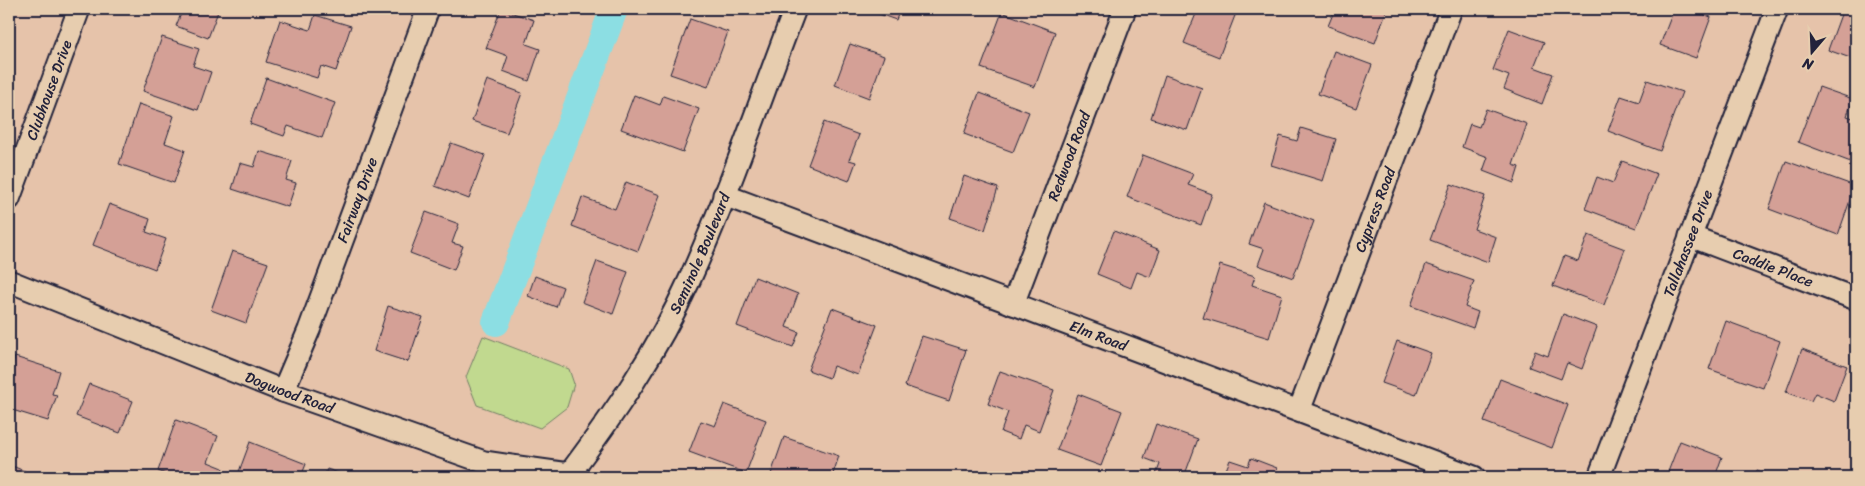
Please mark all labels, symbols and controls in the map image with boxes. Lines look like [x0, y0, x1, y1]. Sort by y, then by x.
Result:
north arrow [1788, 28, 1838, 78]
street label: Clubhouse Drive [19, 36, 80, 144]
text: N [1799, 50, 1818, 78]
street label: Redwood Road [1040, 107, 1098, 205]
street label: Fairway Drive [329, 153, 385, 246]
street label: Cypress Road [1347, 163, 1403, 256]
street label: Tallahassee Drive [1656, 186, 1720, 301]
street label: Seminole Boulevard [662, 188, 738, 319]
street label: Caddie Place [1729, 240, 1817, 295]
street label: Elm Road [1066, 313, 1132, 359]
street label: Dogwood Road [241, 364, 339, 421]

